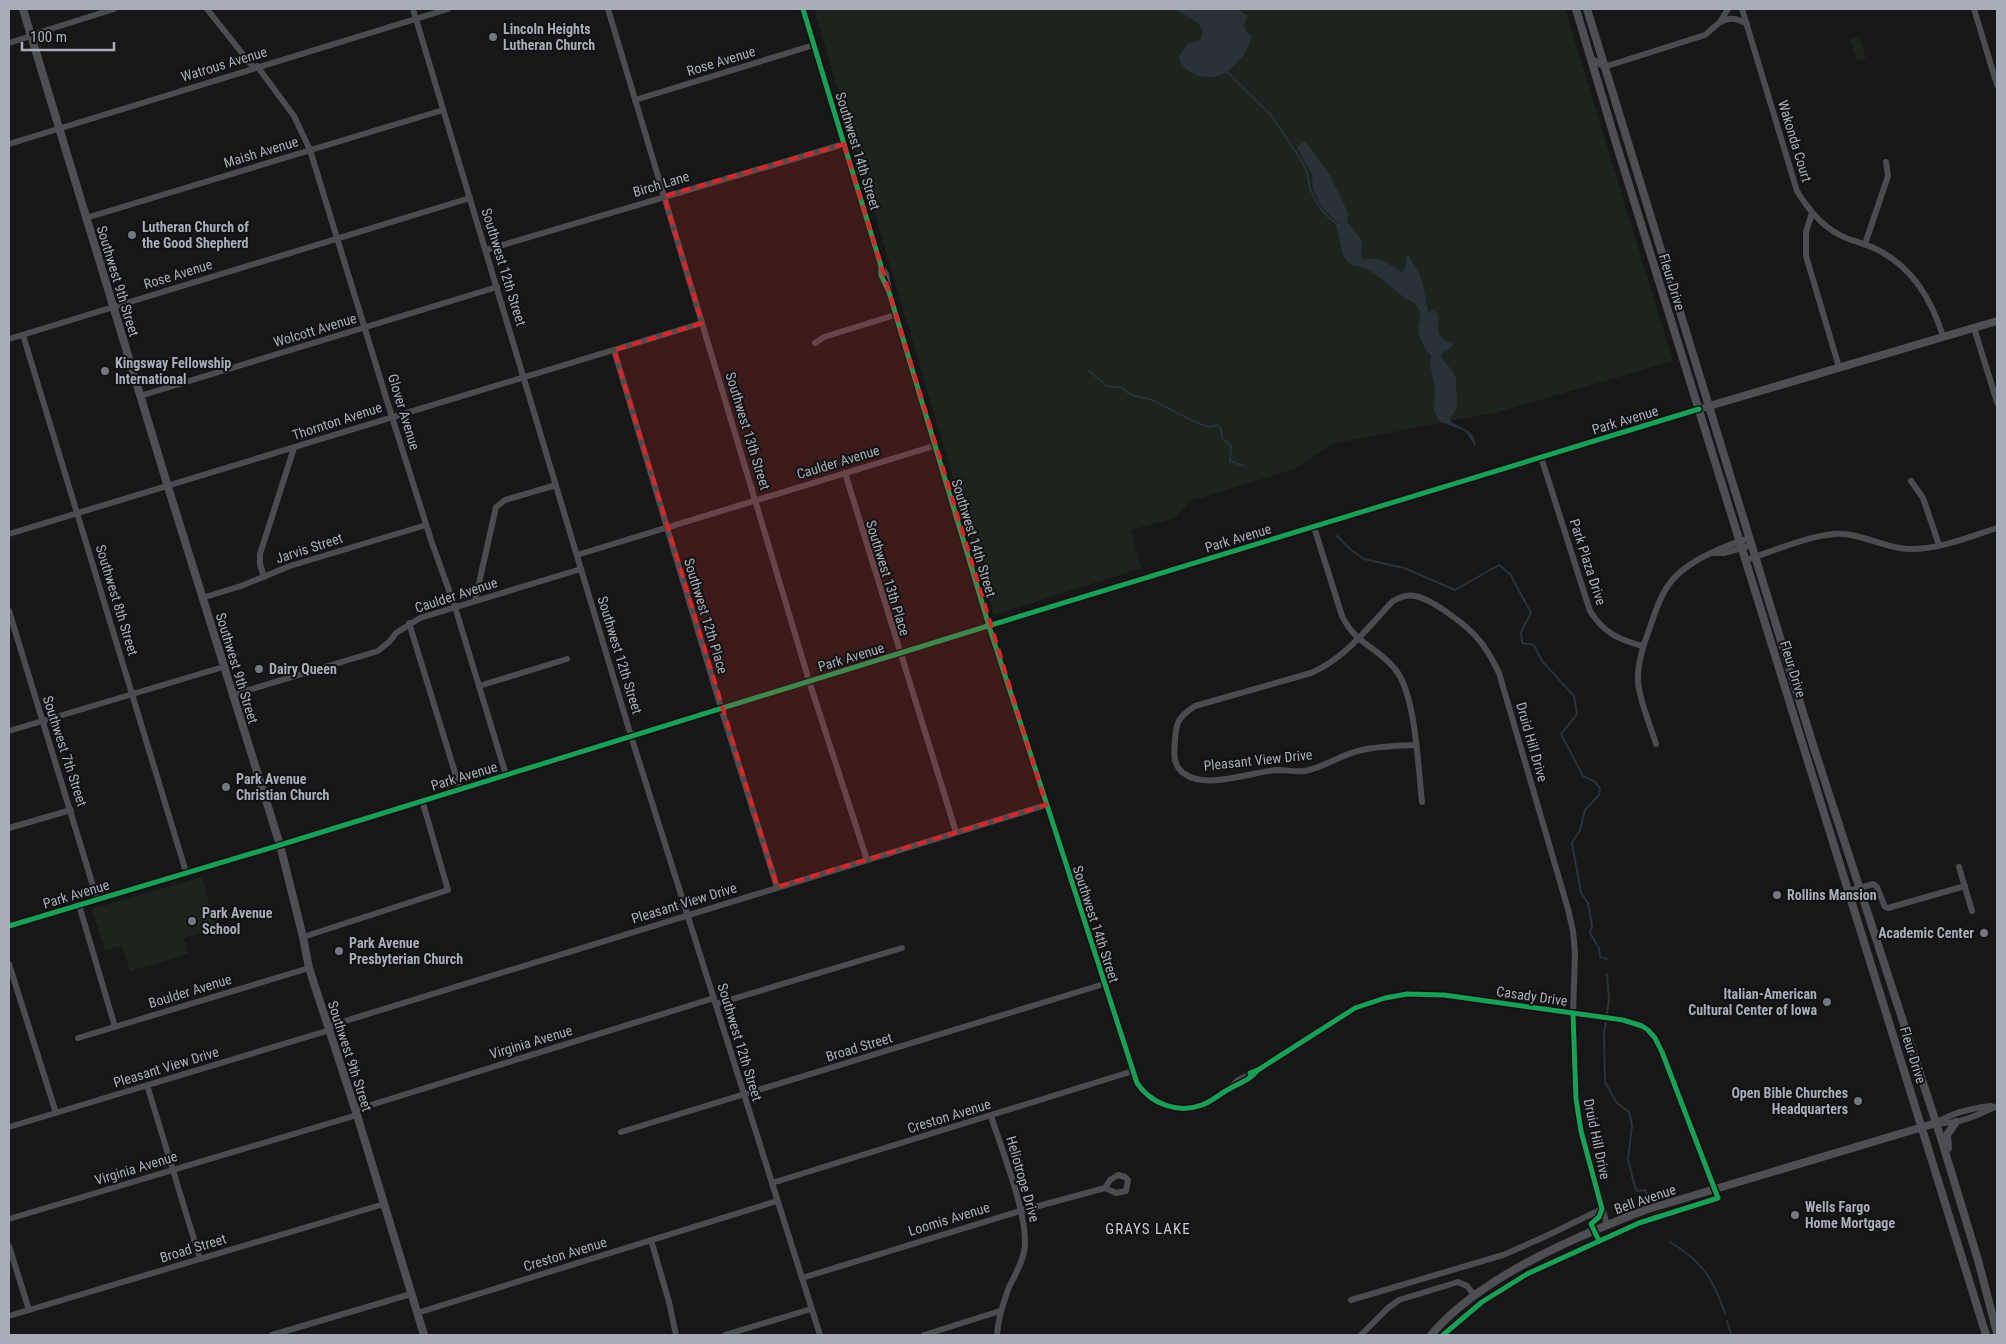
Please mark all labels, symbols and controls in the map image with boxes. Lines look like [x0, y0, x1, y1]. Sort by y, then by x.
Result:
scale bar [22, 20, 115, 52]
place label: Lincoln Heights Lutheran Church [503, 21, 595, 53]
text: 100 m [30, 28, 67, 46]
marker: Lincoln Heights Lutheran Church [487, 31, 499, 43]
street label: Watrous Avenue [179, 43, 269, 85]
street label: Rose Avenue [685, 43, 758, 79]
street label: Southwest 14th Street [832, 90, 884, 212]
street label: Wakonda Court [1775, 98, 1815, 184]
street label: Maish Avenue [222, 133, 301, 171]
street label: Birch Lane [631, 168, 692, 200]
street label: Southwest 12th Street [478, 206, 530, 328]
place label: Lutheran Church of the Good Shepherd [142, 219, 249, 251]
street label: Southwest 9th Street [94, 224, 142, 338]
marker: Lutheran Church of the Good Shepherd [126, 229, 138, 241]
street label: Fleur Drive [1656, 252, 1688, 313]
street label: Rose Avenue [142, 256, 215, 292]
street label: Wolcott Avenue [272, 310, 359, 350]
place label: Kingsway Fellowship International [115, 355, 231, 387]
marker: Kingsway Fellowship International [99, 365, 111, 377]
street label: Southwest 13th Street [722, 370, 774, 492]
street label: Glover Avenue [385, 372, 423, 452]
street label: Thornton Avenue [290, 399, 384, 443]
street label: Park Avenue [1590, 402, 1661, 438]
street label: Caulder Avenue [795, 442, 882, 482]
street label: Southwest 14th Street [948, 477, 1000, 599]
street label: Park Plaza Drive [1567, 517, 1610, 608]
street label: Southwest 13th Place [863, 518, 913, 638]
street label: Park Avenue [1203, 520, 1274, 556]
street label: Jarvis Street [273, 530, 345, 566]
street label: Southwest 8th Street [93, 543, 141, 657]
street label: Southwest 12th Place [681, 556, 731, 676]
street label: Caulder Avenue [413, 574, 500, 616]
street label: Southwest 12th Street [594, 594, 646, 716]
street label: Southwest 9th Street [213, 611, 261, 725]
street label: Park Avenue [816, 639, 887, 675]
street label: Fleur Drive [1777, 639, 1809, 700]
place label: Dairy Queen [269, 661, 337, 677]
marker: Dairy Queen [253, 663, 265, 675]
street label: Southwest 7th Street [40, 694, 90, 808]
street label: Druid Hill Drive [1513, 700, 1551, 784]
street label: Pleasant View Drive [1203, 746, 1314, 774]
street label: Park Avenue [429, 758, 500, 794]
place label: Park Avenue Christian Church [236, 771, 330, 803]
marker: Park Avenue Christian Church [220, 781, 232, 793]
street label: Southwest 14th Street [1070, 863, 1122, 985]
street label: Park Avenue [41, 876, 112, 912]
street label: Pleasant View Drive [629, 879, 739, 927]
place label: Rollins Mansion [1787, 887, 1877, 903]
marker: Rollins Mansion [1771, 889, 1783, 901]
place label: Park Avenue School [202, 905, 273, 937]
marker: Park Avenue School [186, 915, 198, 927]
place label: Academic Center [1878, 925, 1974, 941]
marker: Academic Center [1978, 927, 1990, 939]
place label: Park Avenue Presbyterian Church [349, 935, 463, 967]
marker: Park Avenue Presbyterian Church [333, 945, 345, 957]
street label: Boulder Avenue [147, 971, 234, 1011]
street label: Southwest 12th Street [714, 981, 766, 1103]
street label: Casady Drive [1495, 983, 1569, 1009]
place label: Italian-American Cultural Center of Iowa [1688, 986, 1817, 1018]
marker: Italian-American Cultural Center of Iowa [1821, 996, 1833, 1008]
street label: Southwest 9th Street [325, 999, 375, 1113]
street label: Virginia Avenue [488, 1022, 575, 1062]
street label: Fleur Drive [1897, 1025, 1929, 1086]
street label: Broad Street [824, 1029, 894, 1065]
street label: Pleasant View Drive [111, 1043, 221, 1091]
place label: Open Bible Churches Headquarters [1731, 1085, 1848, 1117]
marker: Open Bible Churches Headquarters [1852, 1095, 1864, 1107]
street label: Creston Avenue [905, 1096, 993, 1136]
street label: Druid Hill Drive [1581, 1097, 1613, 1181]
street label: Heliotrope Drive [1003, 1134, 1043, 1224]
street label: Virginia Avenue [93, 1148, 180, 1188]
street label: Bell Avenue [1612, 1181, 1678, 1217]
street label: Loomis Avenue [906, 1199, 992, 1239]
place label: Wells Fargo Home Mortgage [1805, 1199, 1895, 1231]
marker: Wells Fargo Home Mortgage [1789, 1209, 1801, 1221]
district label: GRAYS LAKE [1105, 1220, 1191, 1238]
street label: Broad Street [158, 1230, 228, 1266]
street label: Creston Avenue [521, 1234, 609, 1274]

